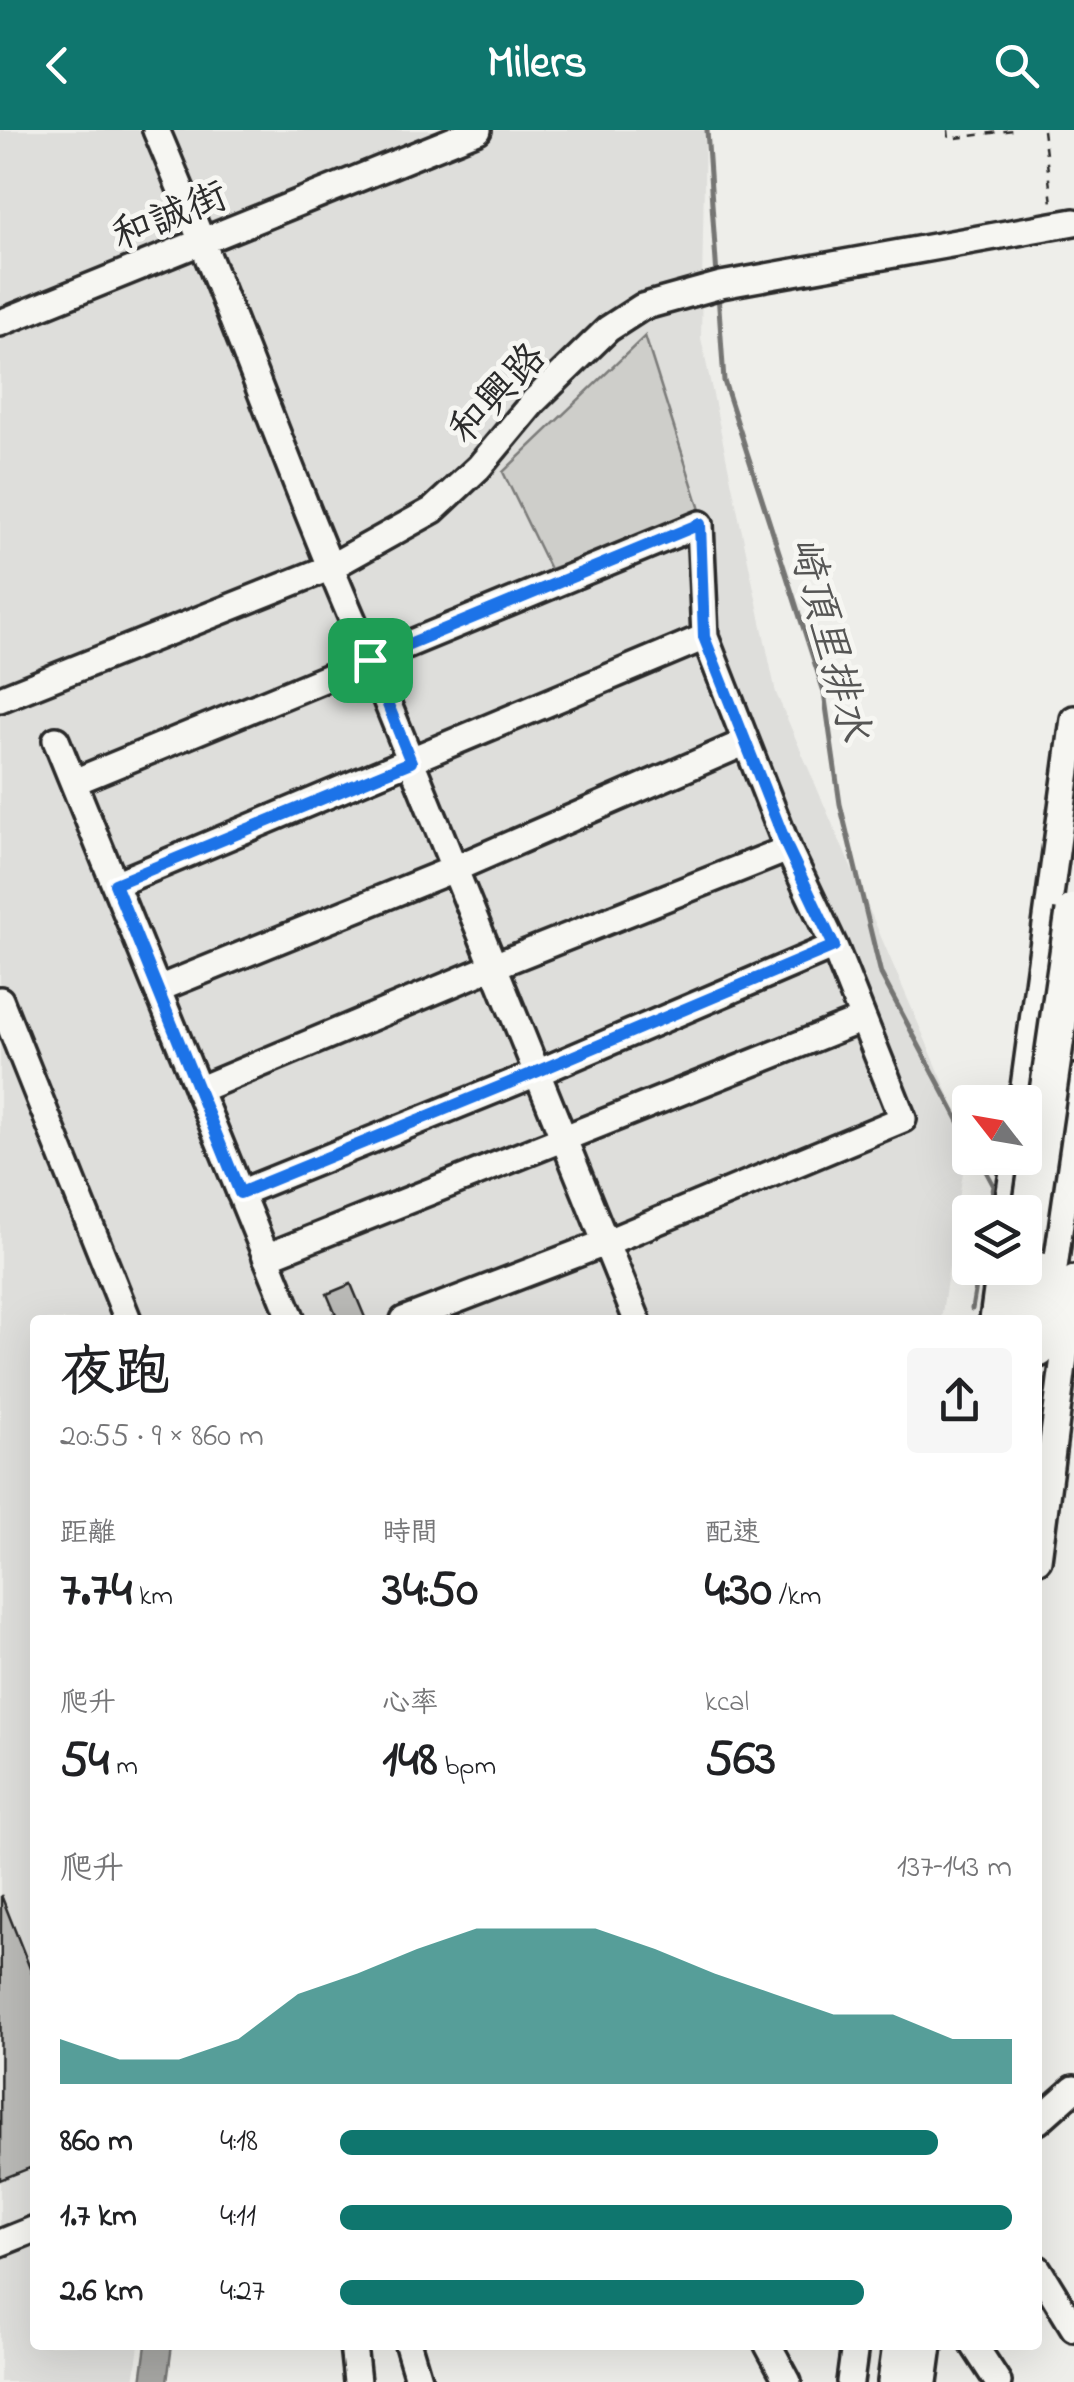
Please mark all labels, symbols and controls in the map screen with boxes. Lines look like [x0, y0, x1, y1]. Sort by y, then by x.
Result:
text: Milers [487, 32, 587, 98]
icon: back [30, 38, 85, 93]
icon: search [989, 38, 1044, 93]
street label: 和誠街 [104, 168, 237, 268]
street label: 和興路 [437, 331, 562, 459]
water label: 崎頂里排水 [770, 530, 884, 749]
pin [328, 618, 413, 703]
icon: arrive [343, 633, 398, 688]
north arrow [952, 1085, 1042, 1175]
map controls [952, 1085, 1042, 1285]
button: layers [952, 1195, 1042, 1285]
text: 夜跑 [60, 1336, 170, 1416]
button: share [907, 1348, 1012, 1453]
text: 20:55 · 9 × 860 m [60, 1414, 264, 1461]
text: 距離 [60, 1514, 116, 1555]
text: 時間 [382, 1514, 438, 1555]
text: 配速 [705, 1514, 761, 1555]
text: 7.74 [60, 1555, 132, 1628]
text: 34:50 [382, 1555, 478, 1628]
text: 4:30 [705, 1555, 772, 1628]
text: km [132, 1577, 173, 1618]
text: /km [772, 1577, 821, 1618]
text: kcal [705, 1683, 749, 1724]
text: 爬升 [60, 1684, 116, 1725]
text: 心率 [382, 1684, 438, 1725]
text: 563 [705, 1724, 776, 1797]
text: 54 [60, 1725, 109, 1798]
text: 148 [382, 1725, 438, 1798]
text: m [109, 1747, 138, 1788]
text: bpm [438, 1747, 496, 1788]
text: 137–143 m [897, 1845, 1012, 1892]
text: 爬升 [60, 1847, 124, 1894]
text: 860 m [60, 2119, 133, 2166]
text: 4:18 [220, 2119, 258, 2166]
text: 1.7 km [60, 2194, 137, 2241]
text: 4:11 [220, 2194, 256, 2241]
text: 2.6 km [60, 2269, 143, 2316]
text: 4:27 [220, 2269, 265, 2316]

